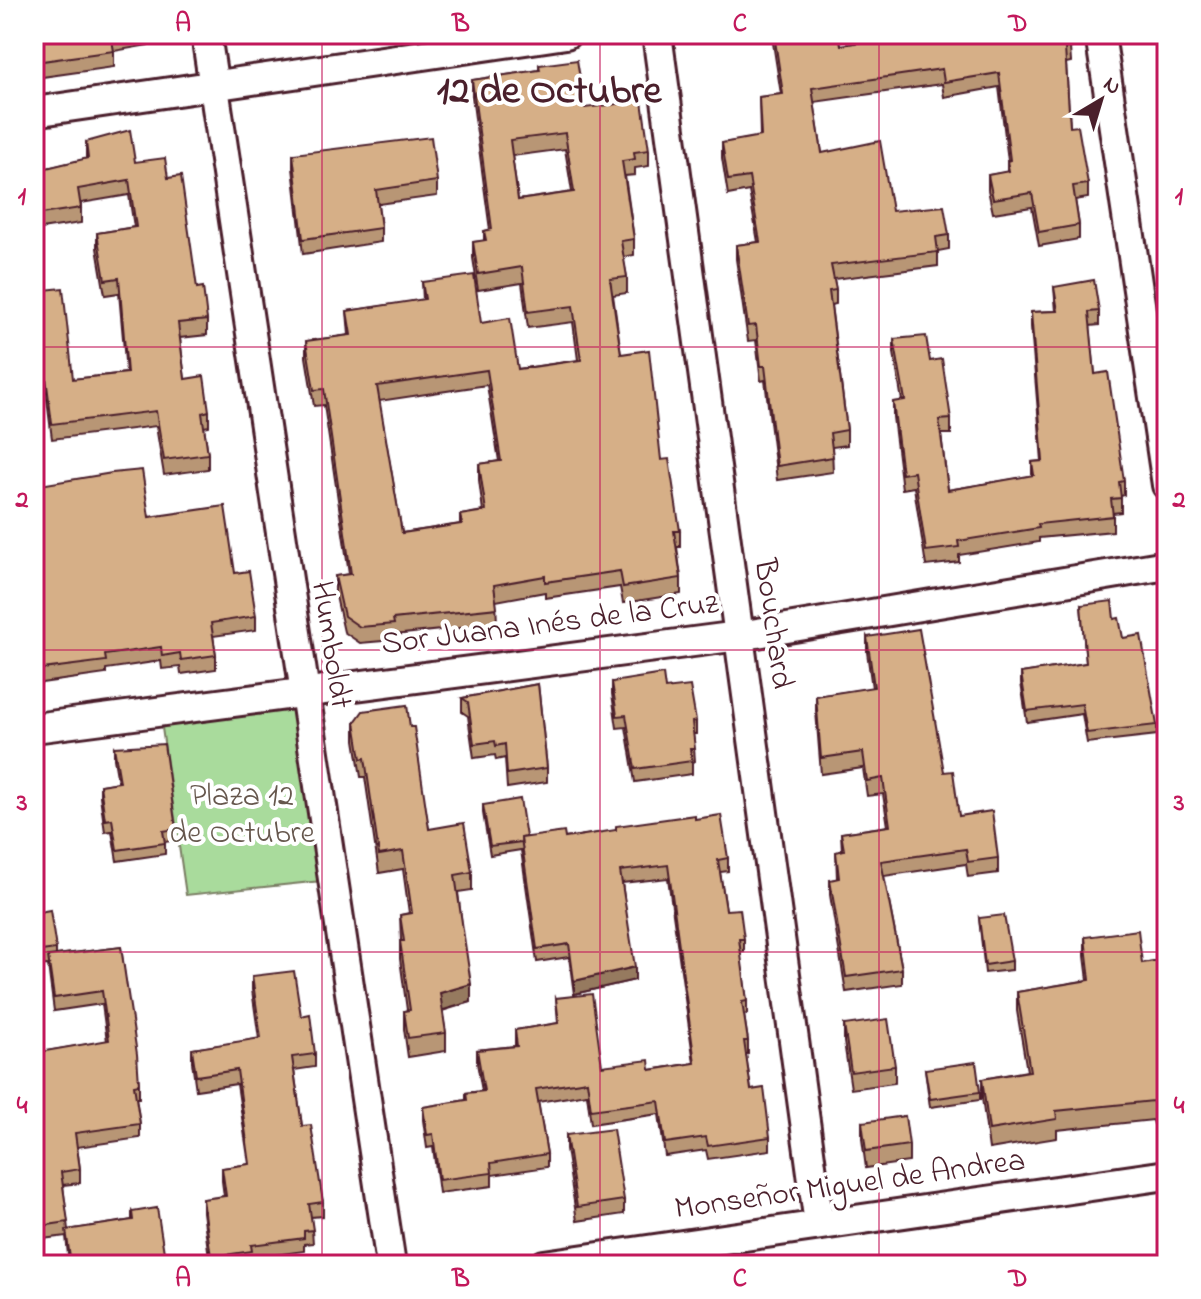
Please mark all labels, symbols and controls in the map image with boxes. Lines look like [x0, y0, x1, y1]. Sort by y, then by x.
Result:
text: A [175, 6, 191, 44]
text: B [451, 6, 470, 44]
text: C [733, 6, 747, 44]
text: D [1007, 6, 1028, 44]
north arrow [1061, 60, 1141, 140]
district label: 12 de Octubre [437, 63, 662, 122]
text: N [1096, 69, 1127, 104]
text: 1 [18, 179, 27, 217]
text: 1 [1175, 179, 1184, 217]
text: 2 [15, 482, 29, 520]
text: 2 [1172, 482, 1186, 520]
street label: Bouchard [739, 555, 804, 692]
street label: Humboldt [297, 578, 363, 712]
street label: Sor Juana Inés de la Cruz [379, 581, 722, 669]
park label: Plaza 12 de Octubre [169, 774, 315, 858]
text: 3 [16, 785, 28, 823]
text: 3 [1173, 785, 1185, 823]
text: 4 [17, 1088, 28, 1126]
text: 4 [1174, 1088, 1185, 1126]
street label: Monseñor Miguel de Andrea [672, 1138, 1028, 1234]
text: A [175, 1261, 191, 1299]
text: B [451, 1261, 470, 1299]
text: C [733, 1261, 747, 1299]
text: D [1007, 1261, 1028, 1299]

